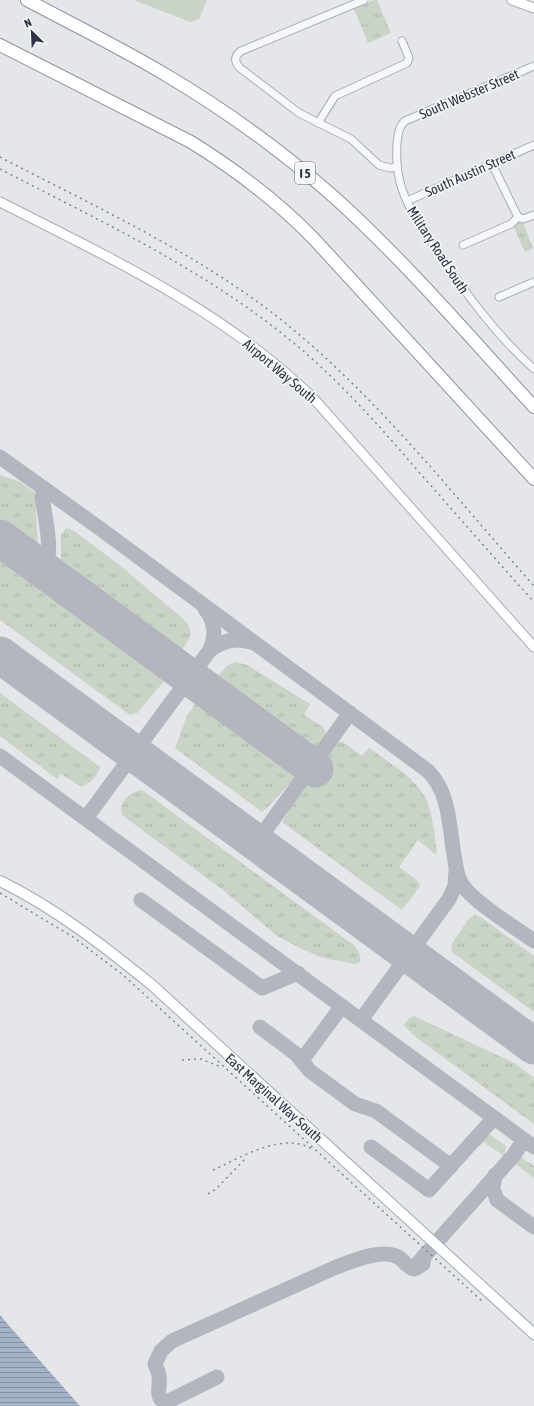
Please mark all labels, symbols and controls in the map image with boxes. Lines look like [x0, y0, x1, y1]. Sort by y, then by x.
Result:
north arrow [12, 12, 52, 52]
text: N [23, 16, 33, 30]
street label: South Webster Street [417, 66, 521, 122]
street label: South Austin Street [422, 146, 518, 200]
road number: I 5 [295, 162, 315, 184]
street label: Military Road South [404, 203, 472, 297]
street label: Airport Way South [240, 336, 320, 406]
street label: East Marginal Way South [222, 1050, 326, 1146]

